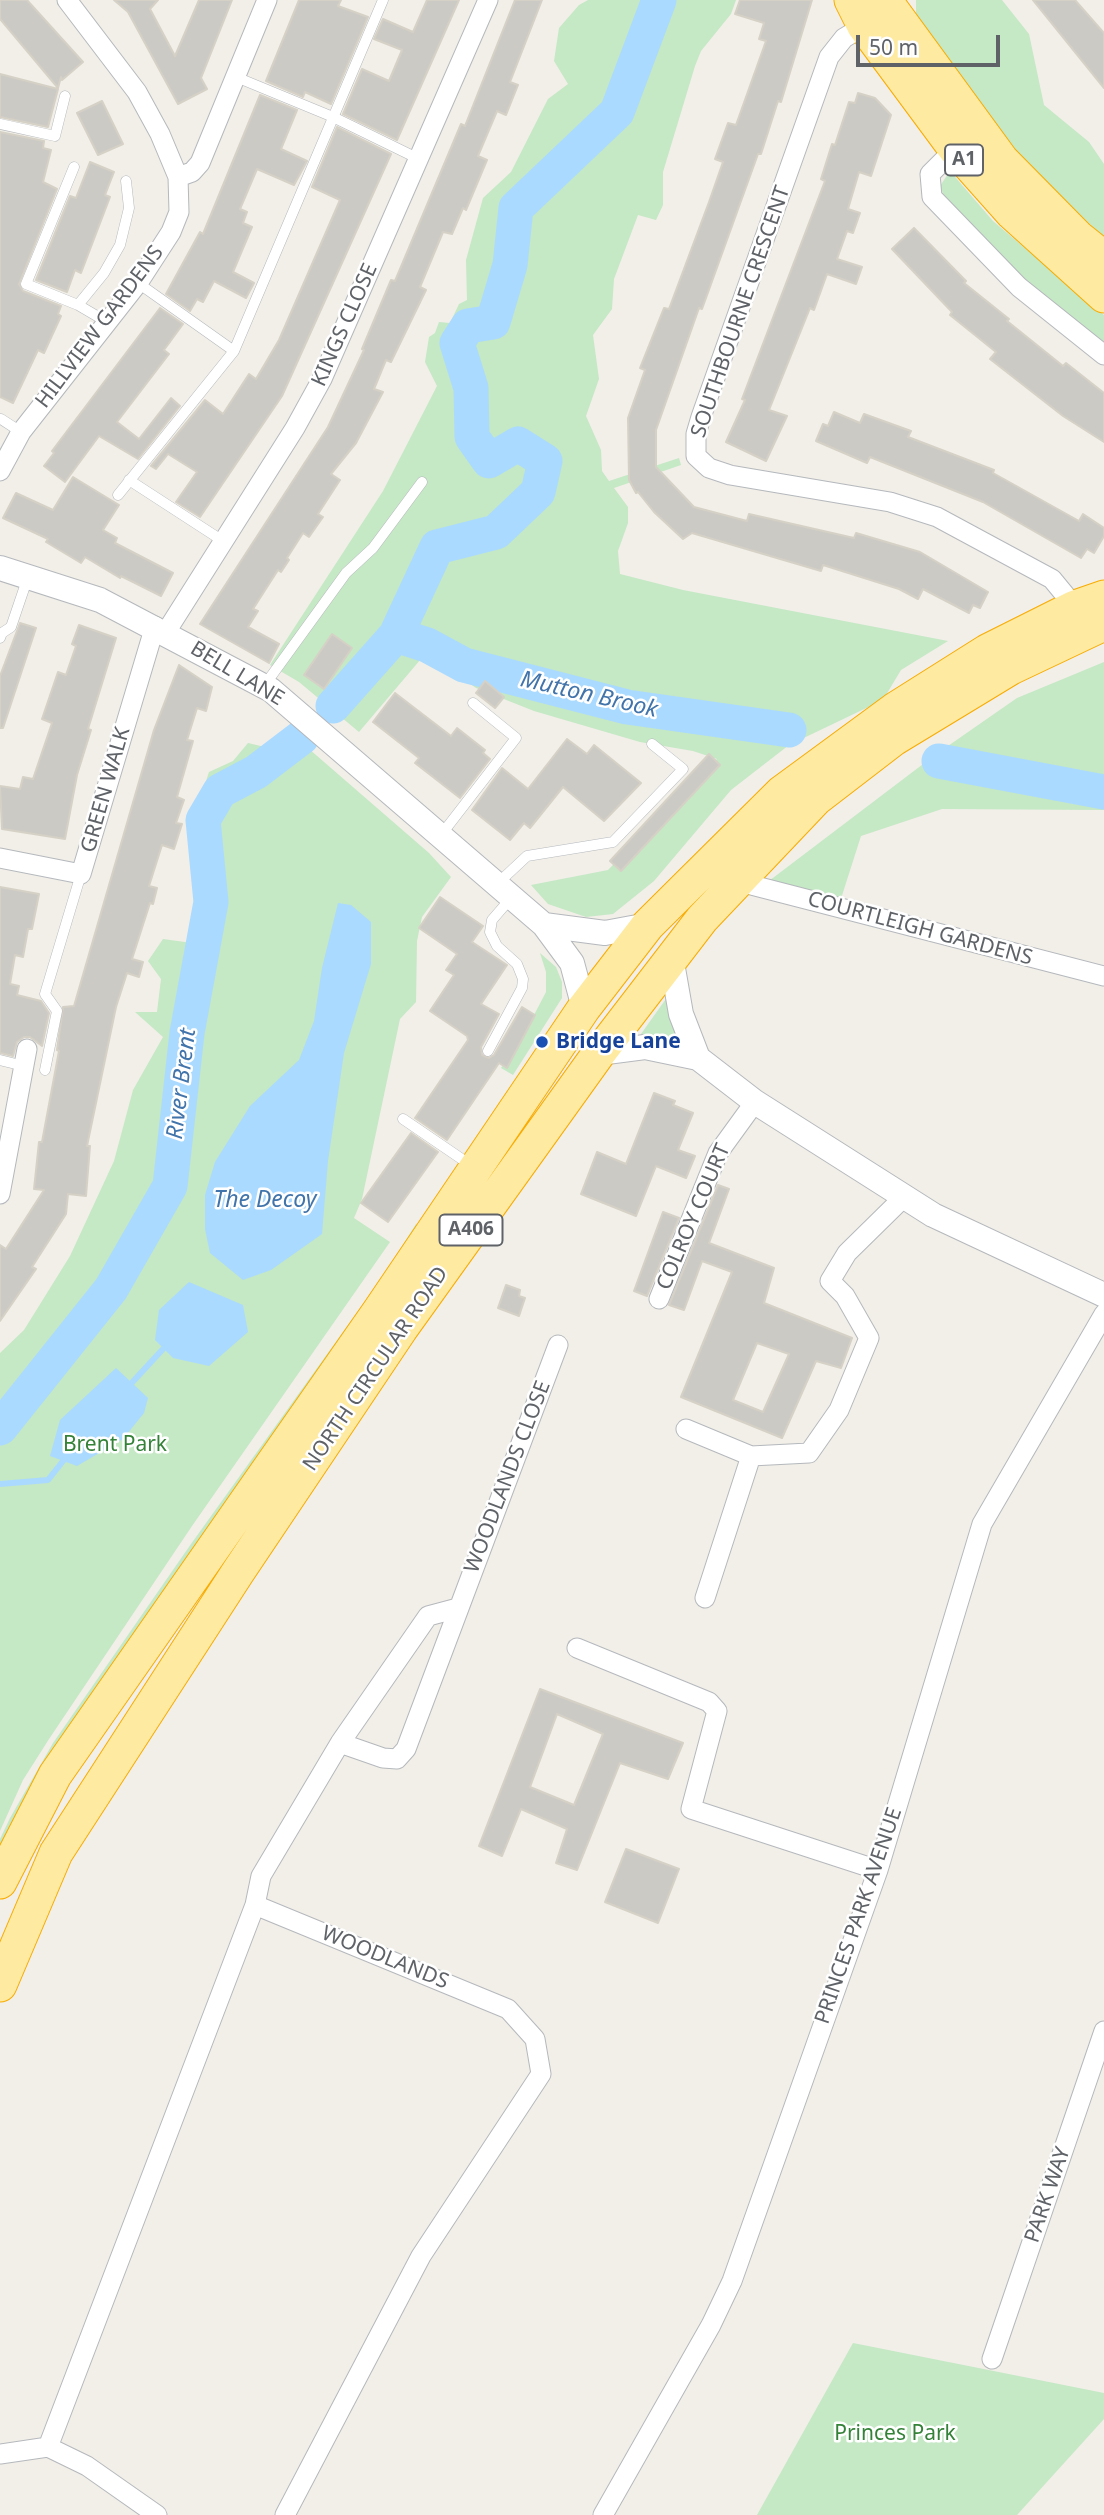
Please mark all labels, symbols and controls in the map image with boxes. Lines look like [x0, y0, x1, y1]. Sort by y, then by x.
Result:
scale bar [859, 21, 1002, 65]
text: 50 m [869, 33, 918, 61]
road number: A1 [945, 144, 983, 176]
street label: SOUTHBOURNE CRESCENT [686, 183, 796, 441]
street label: HILLVIEW GARDENS [31, 241, 169, 413]
street label: KINGS CLOSE [307, 260, 383, 390]
street label: BELL LANE [186, 636, 288, 712]
water label: Mutton Brook [518, 666, 660, 724]
street label: GREEN WALK [76, 724, 136, 856]
street label: COURTLEIGH GARDENS [805, 887, 1035, 971]
water label: River Brent [162, 1027, 202, 1141]
place label: Bridge Lane [556, 1029, 681, 1055]
marker: Bridge Lane [534, 1034, 550, 1050]
street label: COLROY COURT [652, 1140, 736, 1294]
water label: The Decoy [214, 1186, 316, 1214]
road number: A406 [440, 1214, 503, 1246]
street label: NORTH CIRCULAR ROAD [298, 1262, 454, 1476]
street label: WOODLANDS CLOSE [460, 1377, 556, 1577]
park label: Brent Park [63, 1432, 167, 1458]
street label: PRINCES PARK AVENUE [810, 1804, 908, 2028]
street label: WOODLANDS [318, 1921, 452, 1995]
street label: PARK WAY [1020, 2144, 1076, 2246]
park label: Princes Park [834, 2421, 956, 2447]

